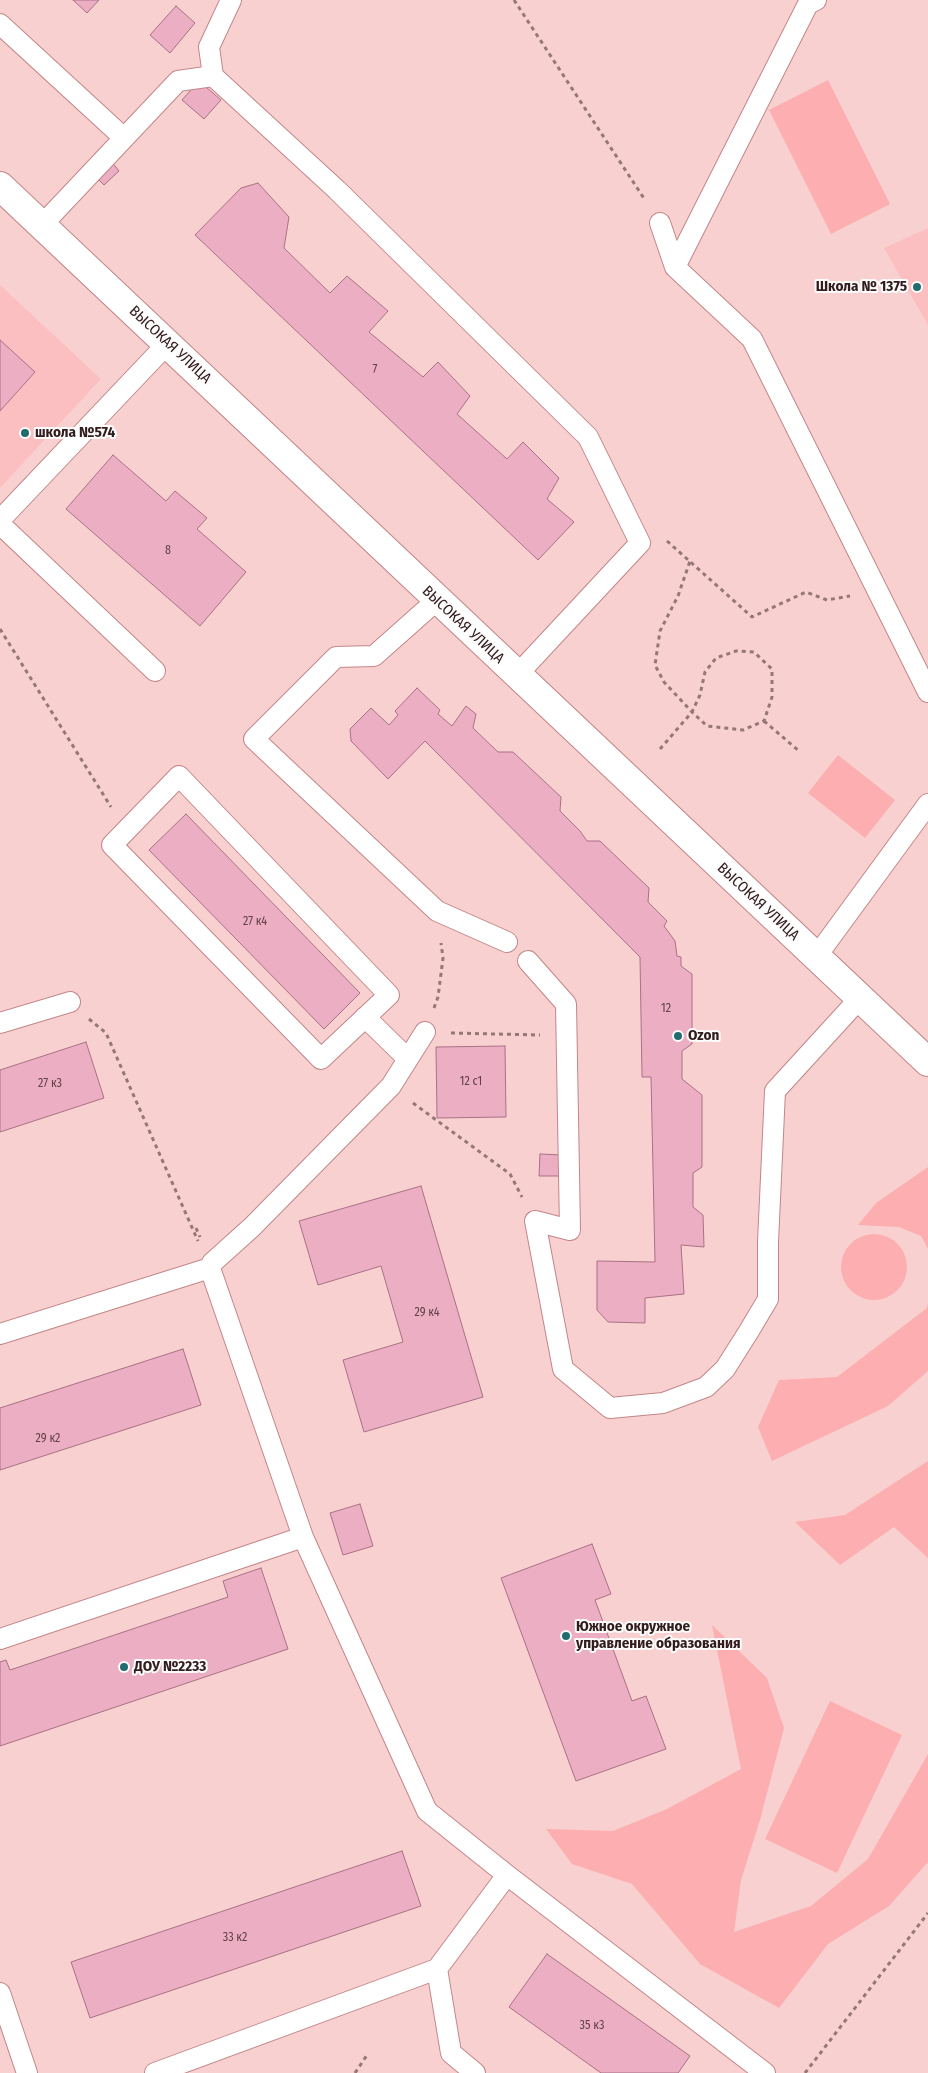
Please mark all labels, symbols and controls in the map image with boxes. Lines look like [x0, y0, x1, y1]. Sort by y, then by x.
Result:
place label: Школа № 1375 [816, 278, 907, 296]
marker: Школа № 1375 [911, 281, 923, 293]
street label: ВЫСОКАЯ УЛИЦА [125, 302, 215, 388]
house number: 7 [373, 363, 377, 377]
place label: школа №574 [35, 424, 115, 442]
marker: школа №574 [19, 427, 31, 439]
house number: 8 [165, 544, 171, 558]
street label: ВЫСОКАЯ УЛИЦА [418, 582, 508, 668]
street label: ВЫСОКАЯ УЛИЦА [713, 859, 803, 945]
house number: 27 к4 [243, 915, 267, 929]
house number: 12 [661, 1002, 671, 1016]
place label: Ozon [688, 1027, 719, 1045]
marker: Ozon [672, 1030, 684, 1042]
house number: 12 с1 [460, 1075, 482, 1089]
house number: 27 к3 [38, 1077, 62, 1091]
house number: 29 к4 [414, 1306, 440, 1320]
house number: 29 к2 [36, 1432, 60, 1446]
place label: Южное окружное управление образования [576, 1618, 741, 1653]
marker: Южное окружное управление образования [560, 1630, 572, 1642]
place label: ДОУ №2233 [134, 1658, 206, 1676]
marker: ДОУ №2233 [118, 1661, 130, 1673]
house number: 33 к2 [223, 1931, 247, 1945]
house number: 35 к3 [580, 2019, 604, 2033]

